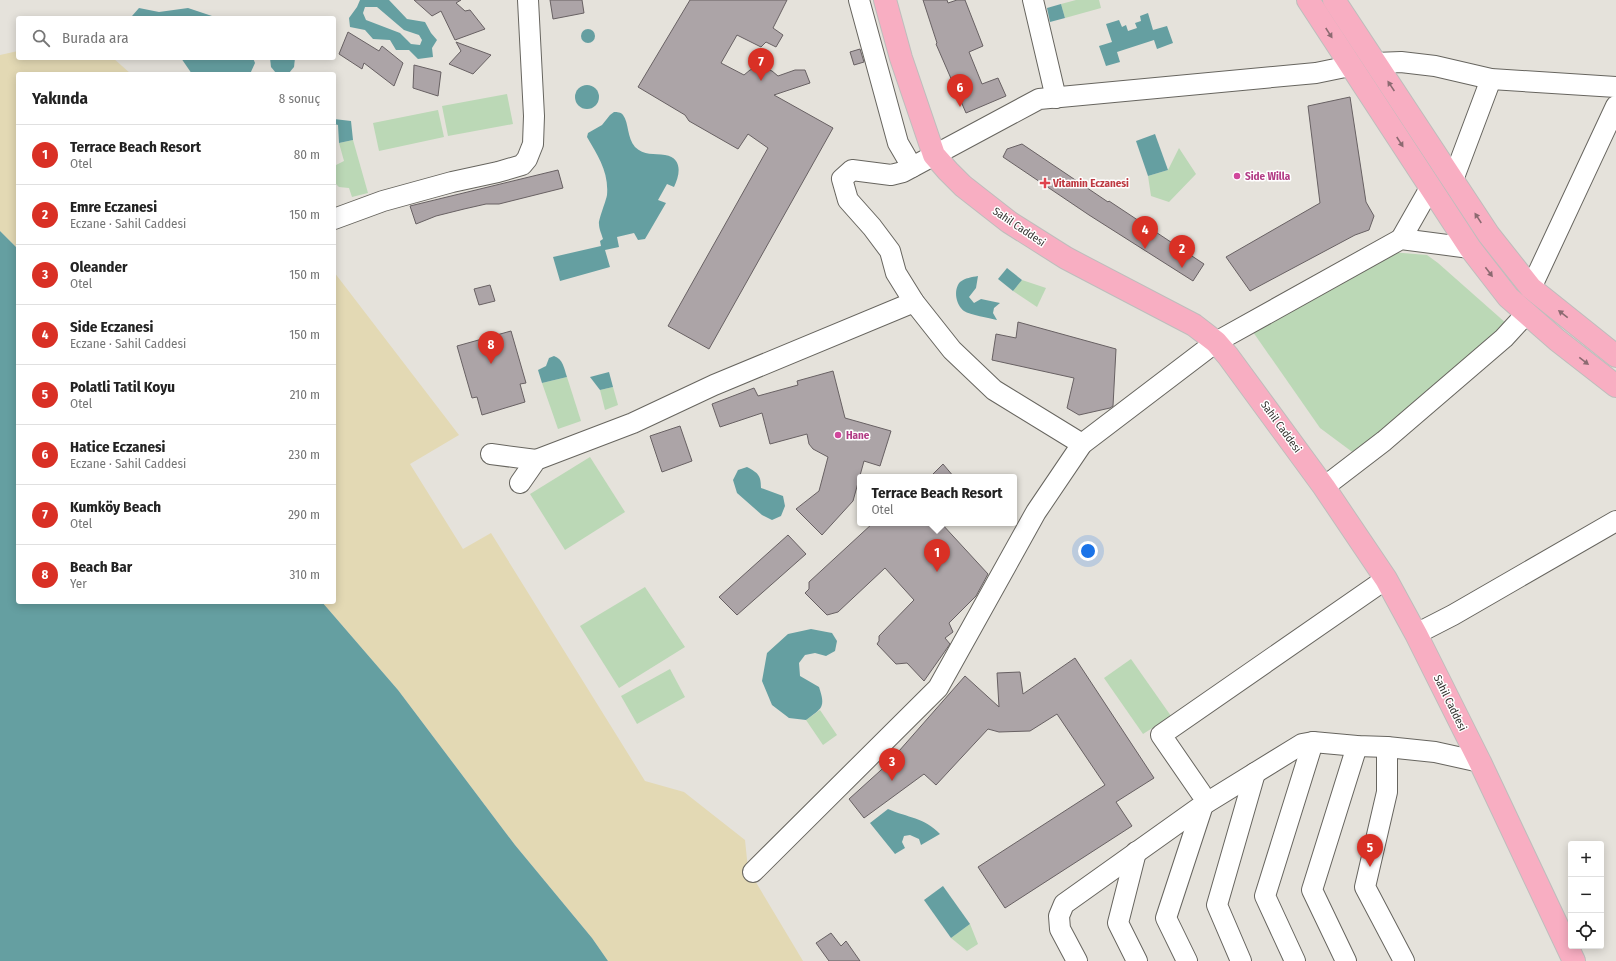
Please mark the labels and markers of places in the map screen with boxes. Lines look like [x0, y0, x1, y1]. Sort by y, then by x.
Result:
pin: 7 [748, 48, 774, 81]
pin: 6 [947, 74, 973, 107]
place label: Side Willa [1245, 170, 1291, 183]
marker: Side Willa [1232, 171, 1242, 181]
place label: Vitamin Eczanesi [1052, 177, 1129, 190]
marker: Vitamin Eczanesi [1040, 178, 1050, 188]
pin: 4 [1132, 216, 1158, 249]
pin: 2 [1169, 235, 1195, 268]
pin: 8 [478, 331, 504, 364]
place label: Hane [846, 429, 870, 442]
marker: Hane [833, 430, 843, 440]
pin: 1 [924, 539, 950, 572]
pin: 3 [879, 748, 905, 781]
pin: 5 [1357, 834, 1383, 867]

